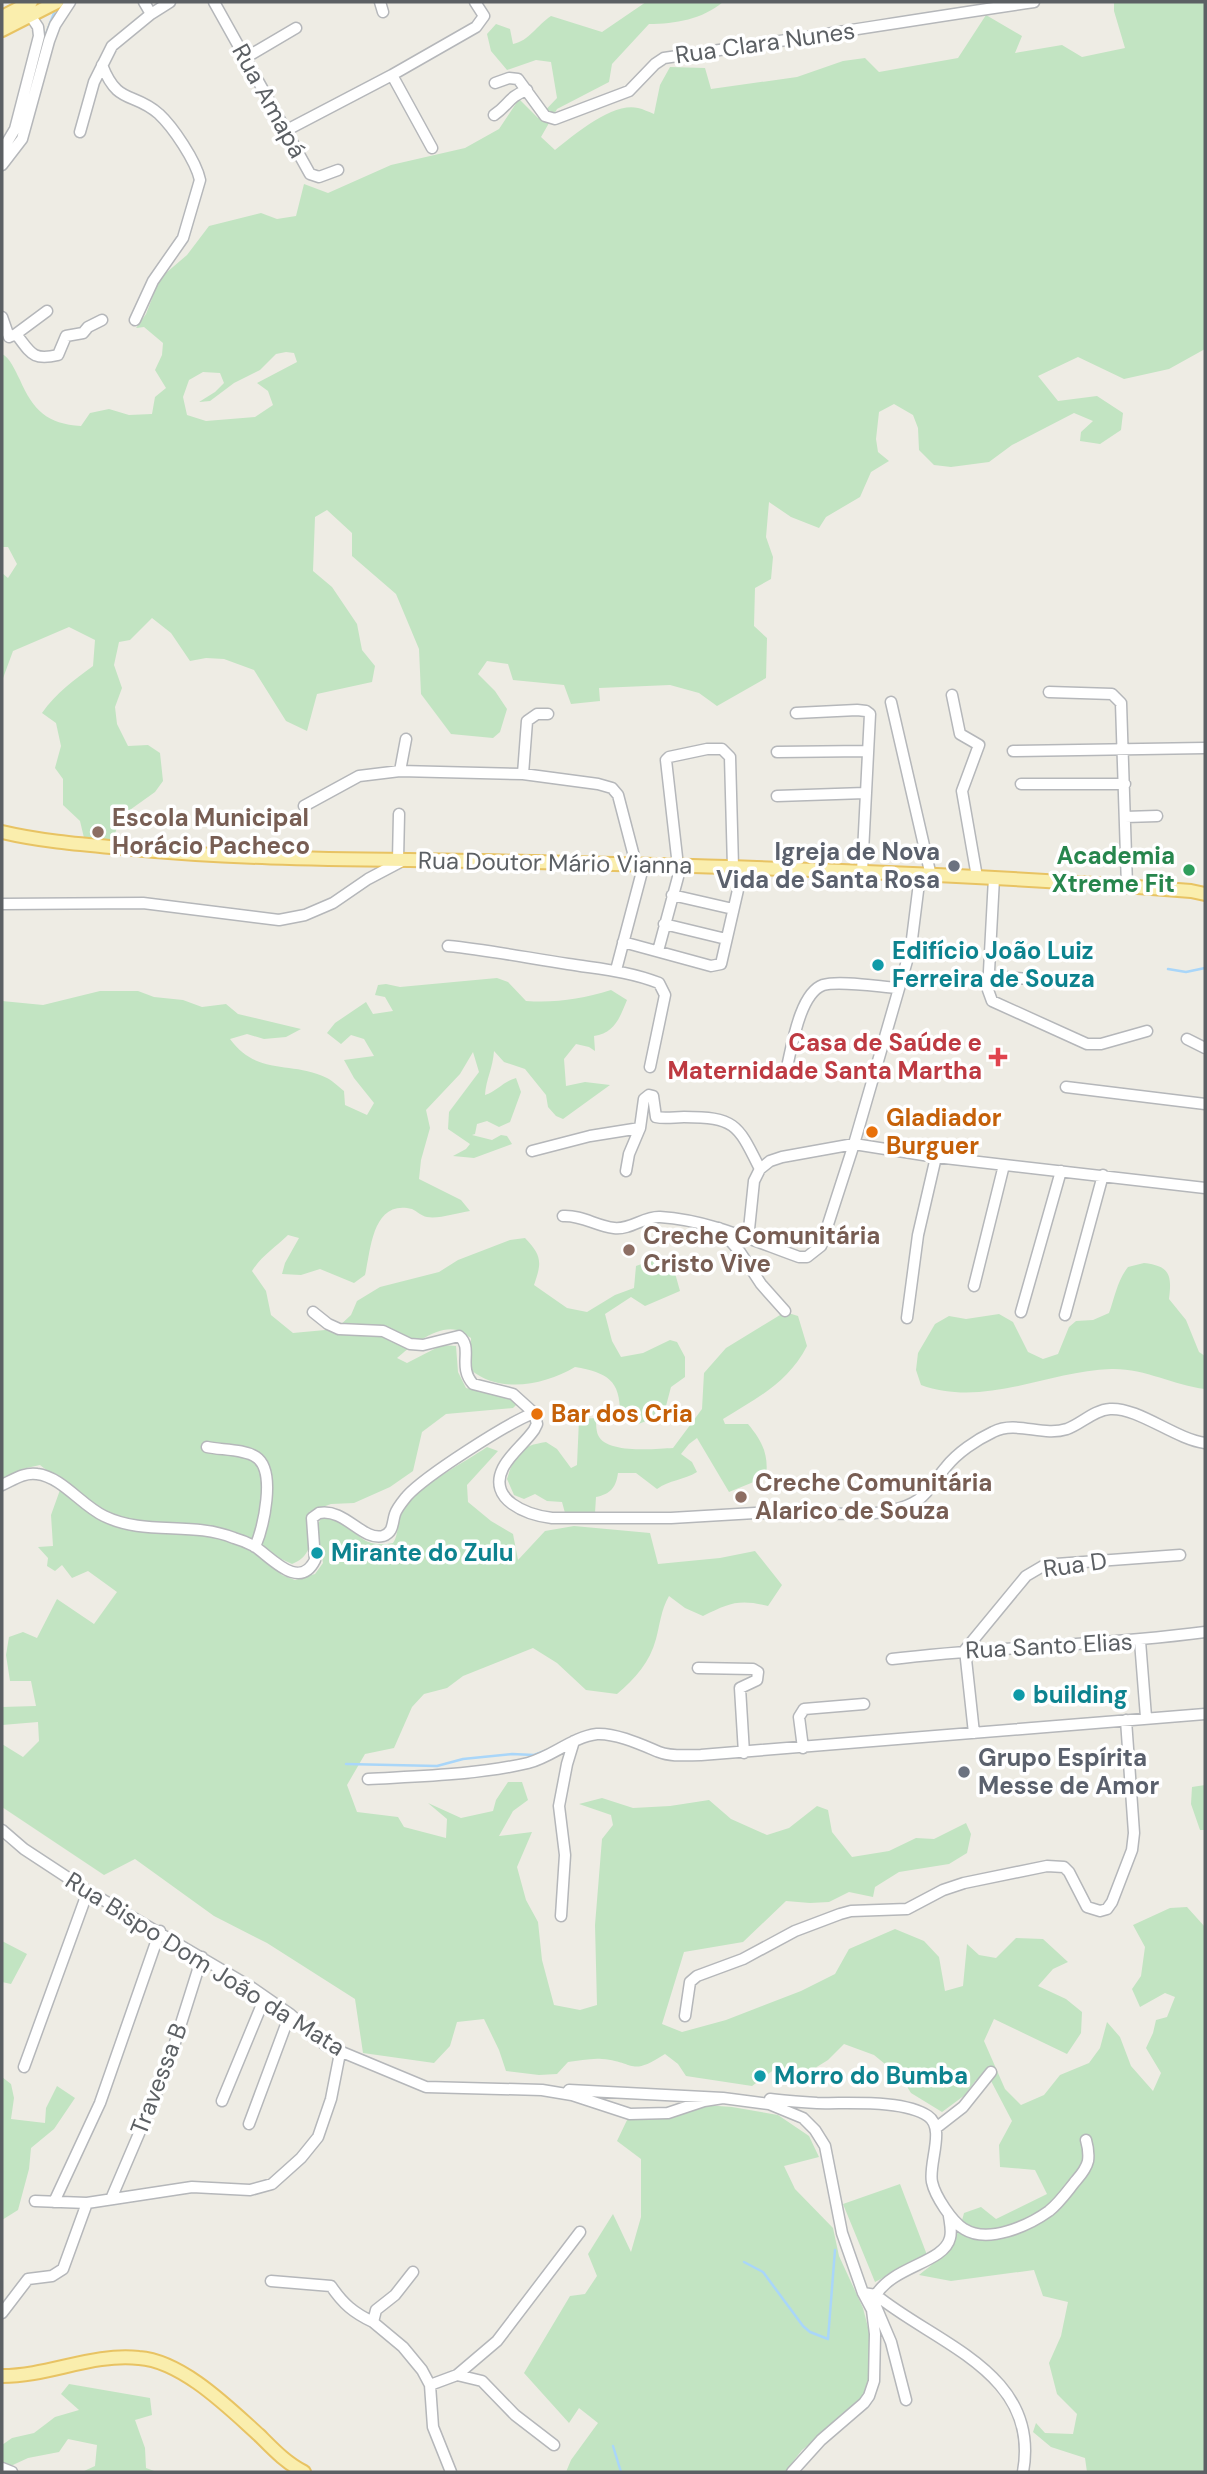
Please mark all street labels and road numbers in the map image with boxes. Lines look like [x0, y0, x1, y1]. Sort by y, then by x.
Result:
street label: Rua Clara Nunes [673, 15, 857, 70]
street label: Rua Amapá [225, 38, 314, 163]
street label: Rua Doutor Mário Vianna [418, 845, 693, 880]
street label: Rua D [1041, 1545, 1109, 1584]
street label: Rua Santo Elias [964, 1626, 1134, 1665]
street label: Rua Bispo Dom João da Mata [60, 1865, 351, 2062]
street label: Travessa B [123, 2019, 194, 2139]

